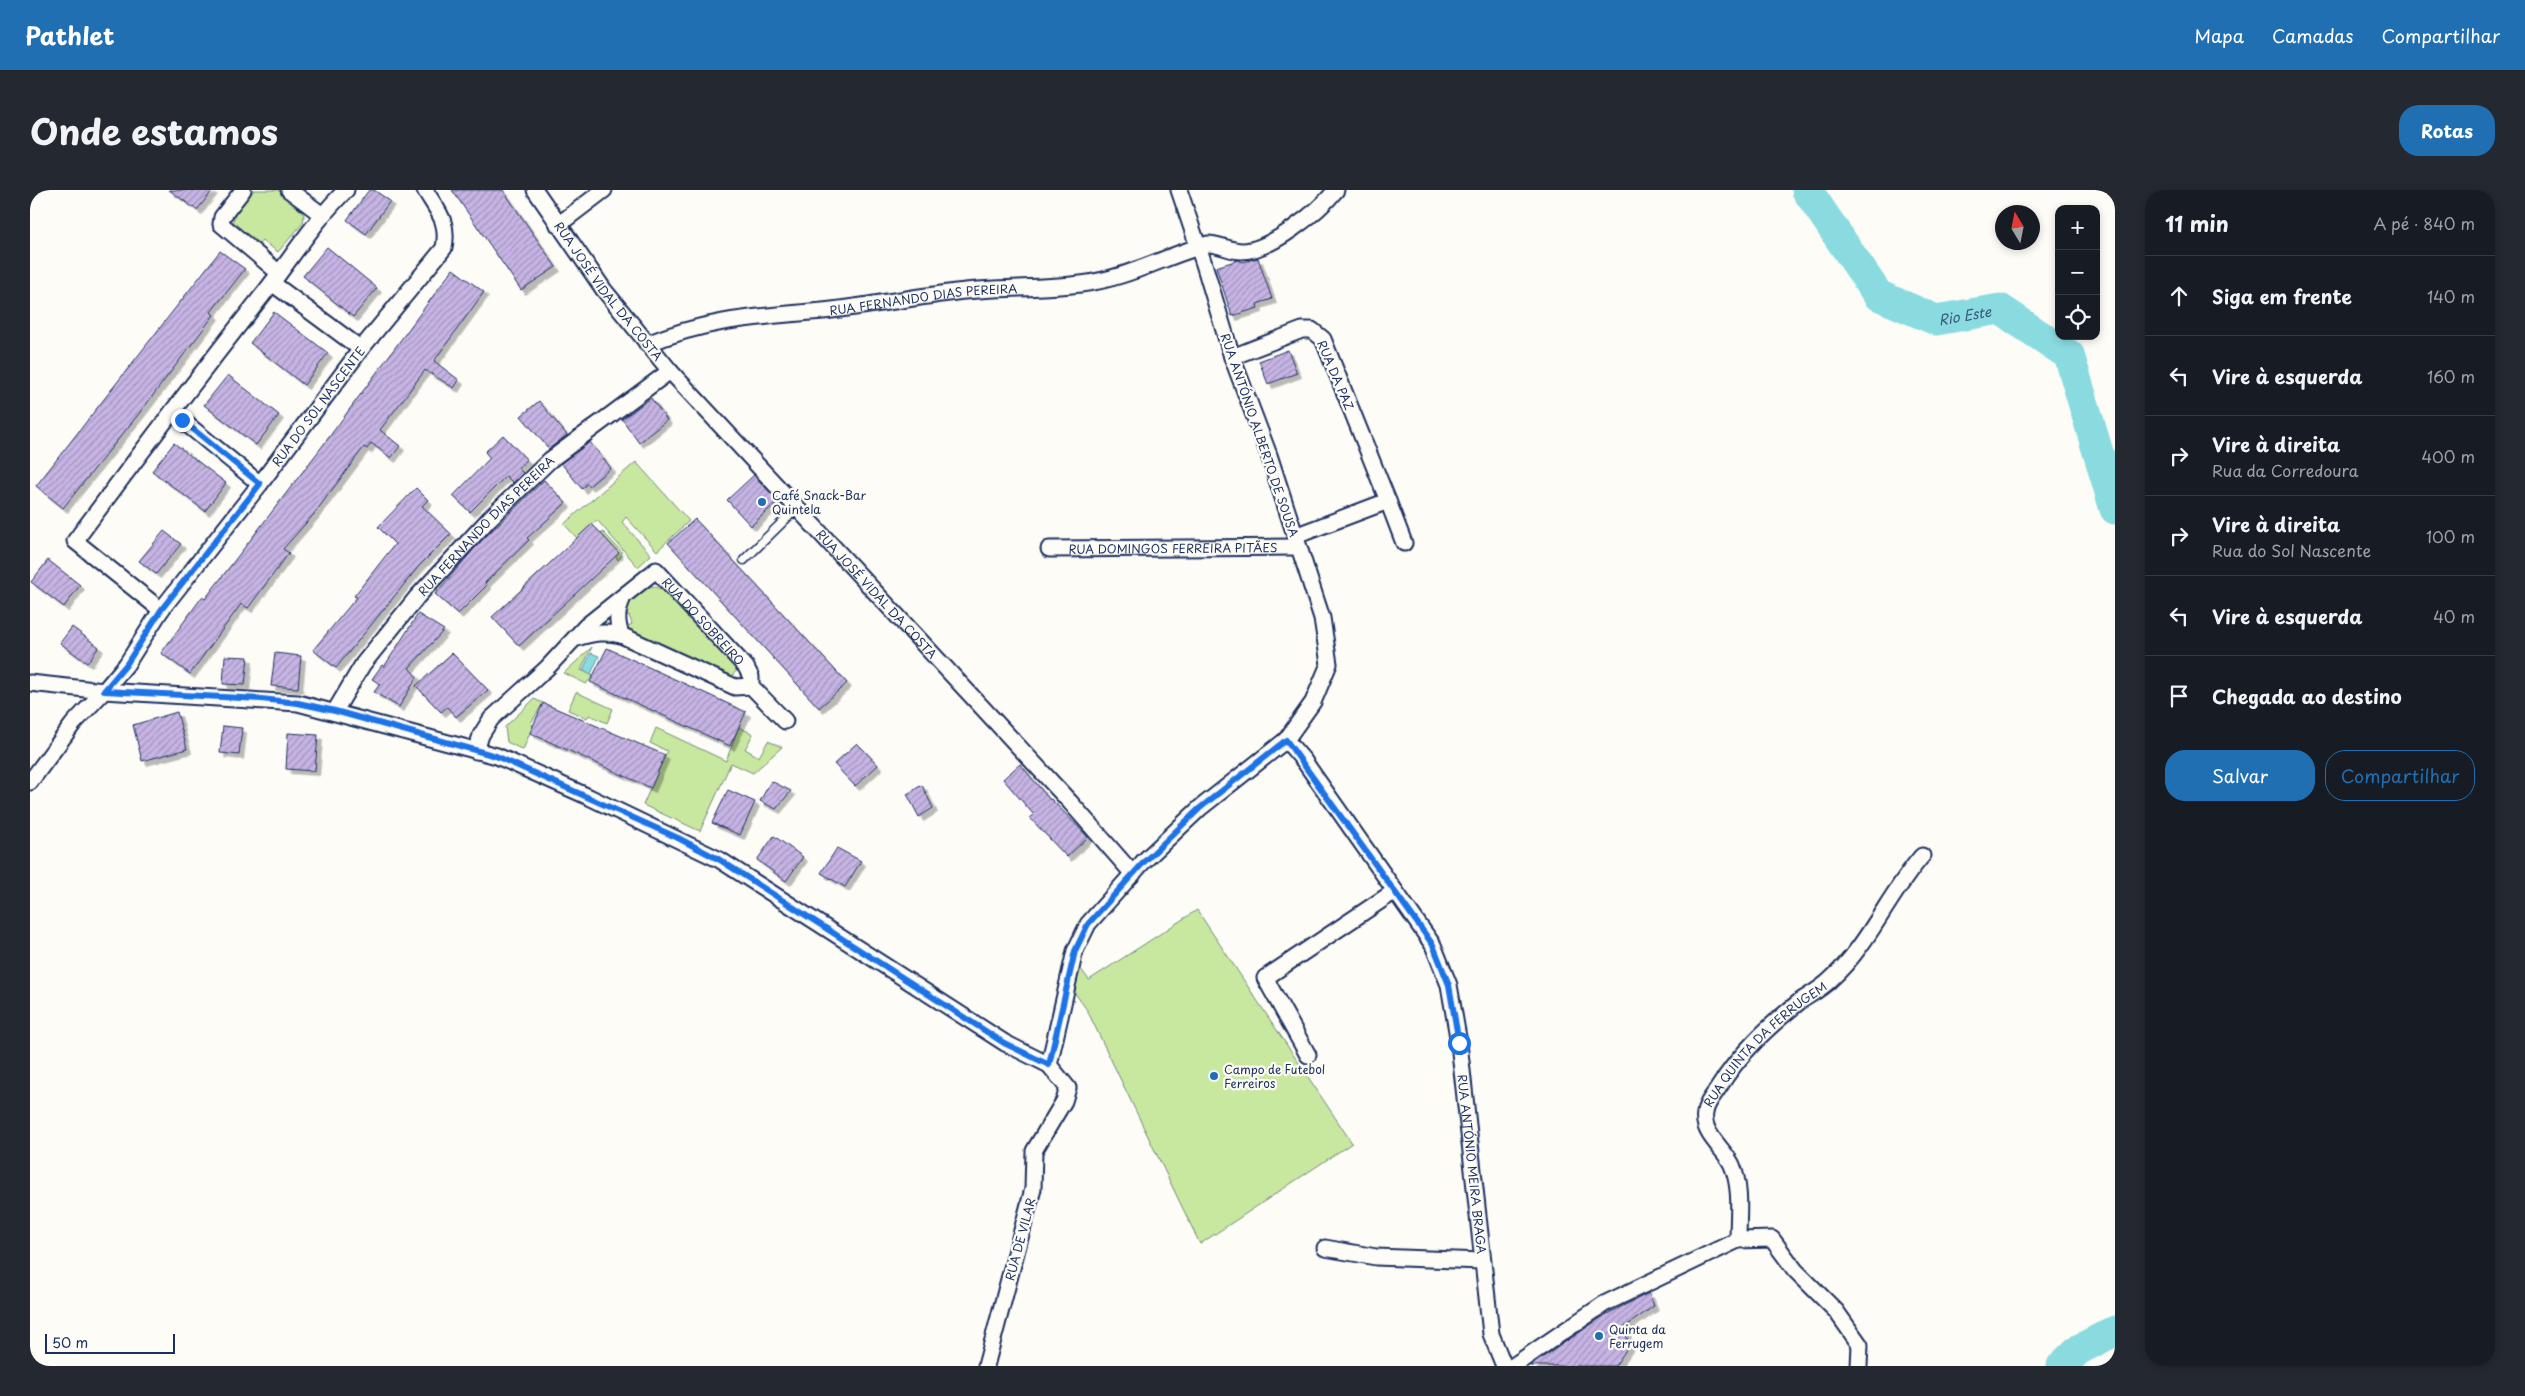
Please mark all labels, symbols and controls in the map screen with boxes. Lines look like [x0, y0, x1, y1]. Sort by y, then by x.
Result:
text: Pathlet [25, 17, 115, 53]
text: Mapa [2194, 22, 2244, 49]
text: Camadas [2272, 22, 2354, 49]
text: Compartilhar [2382, 22, 2500, 49]
text: Onde estamos [30, 104, 278, 157]
button: Rotas [2399, 105, 2495, 156]
north arrow [1995, 205, 2040, 250]
map controls [2055, 205, 2100, 340]
button: + [2055, 205, 2100, 250]
text: 11 min [2165, 207, 2229, 239]
text: A pé · 840 m [2373, 211, 2475, 235]
street label: RUA JOSÉ VIDAL DA COSTA [550, 218, 667, 364]
button: − [2055, 250, 2100, 295]
street label: RUA FERNANDO DIAS PEREIRA [828, 279, 1017, 319]
icon: ahead [2165, 282, 2193, 310]
text: Siga em frente [2212, 282, 2352, 310]
text: 140 m [2427, 284, 2475, 308]
button: locate [2055, 295, 2100, 340]
water label: Rio Este [1937, 300, 1994, 330]
street label: RUA ANTÓNIO ALBERTO DE SOUSA [1217, 331, 1303, 539]
street label: RUA DA PAZ [1313, 337, 1359, 413]
street label: RUA DO SOL NASCENTE [267, 343, 369, 470]
icon: left [2165, 362, 2193, 390]
text: Vire à esquerda [2212, 362, 2363, 390]
text: 160 m [2427, 364, 2475, 388]
route end [171, 409, 194, 432]
text: Vire à direita [2212, 430, 2340, 458]
icon: right [2165, 442, 2193, 470]
text: 400 m [2422, 444, 2475, 468]
street label: RUA FERNANDO DIAS PEREIRA [414, 452, 558, 600]
text: Rua da Corredoura [2212, 458, 2358, 482]
place label: Café Snack-Bar Quintela [772, 486, 867, 518]
marker: Café Snack-Bar Quintela [756, 496, 768, 508]
text: Vire à direita [2212, 510, 2340, 538]
icon: right [2165, 522, 2193, 550]
text: 100 m [2426, 524, 2475, 548]
street label: RUA JOSÉ VIDAL DA COSTA [812, 525, 941, 662]
street label: RUA DOMINGOS FERREIRA PITÃES [1068, 538, 1278, 558]
text: Rua do Sol Nascente [2212, 538, 2371, 562]
street label: RUA DO SOBREIRO [658, 573, 749, 669]
icon: left [2165, 602, 2193, 630]
text: Vire à esquerda [2212, 602, 2363, 630]
text: 40 m [2433, 604, 2475, 628]
icon: arrive [2165, 682, 2193, 710]
text: Chegada ao destino [2212, 682, 2402, 710]
button: Salvar [2165, 750, 2315, 801]
button: Compartilhar [2325, 750, 2475, 801]
street label: RUA QUINTA DA FERRUGEM [1699, 977, 1830, 1110]
route start [1448, 1032, 1471, 1055]
place label: Campo de Futebol Ferreiros [1224, 1060, 1325, 1092]
marker: Campo de Futebol Ferreiros [1208, 1070, 1220, 1082]
street label: RUA ANTÓNIO MEIRA BRAGA [1453, 1073, 1491, 1255]
street label: RUA DE VILAR [1000, 1195, 1040, 1282]
place label: Quinta da Ferrugem [1609, 1320, 1666, 1352]
marker: Quinta da Ferrugem [1593, 1330, 1605, 1342]
scale bar [45, 1331, 175, 1354]
text: 50 m [52, 1332, 88, 1353]

